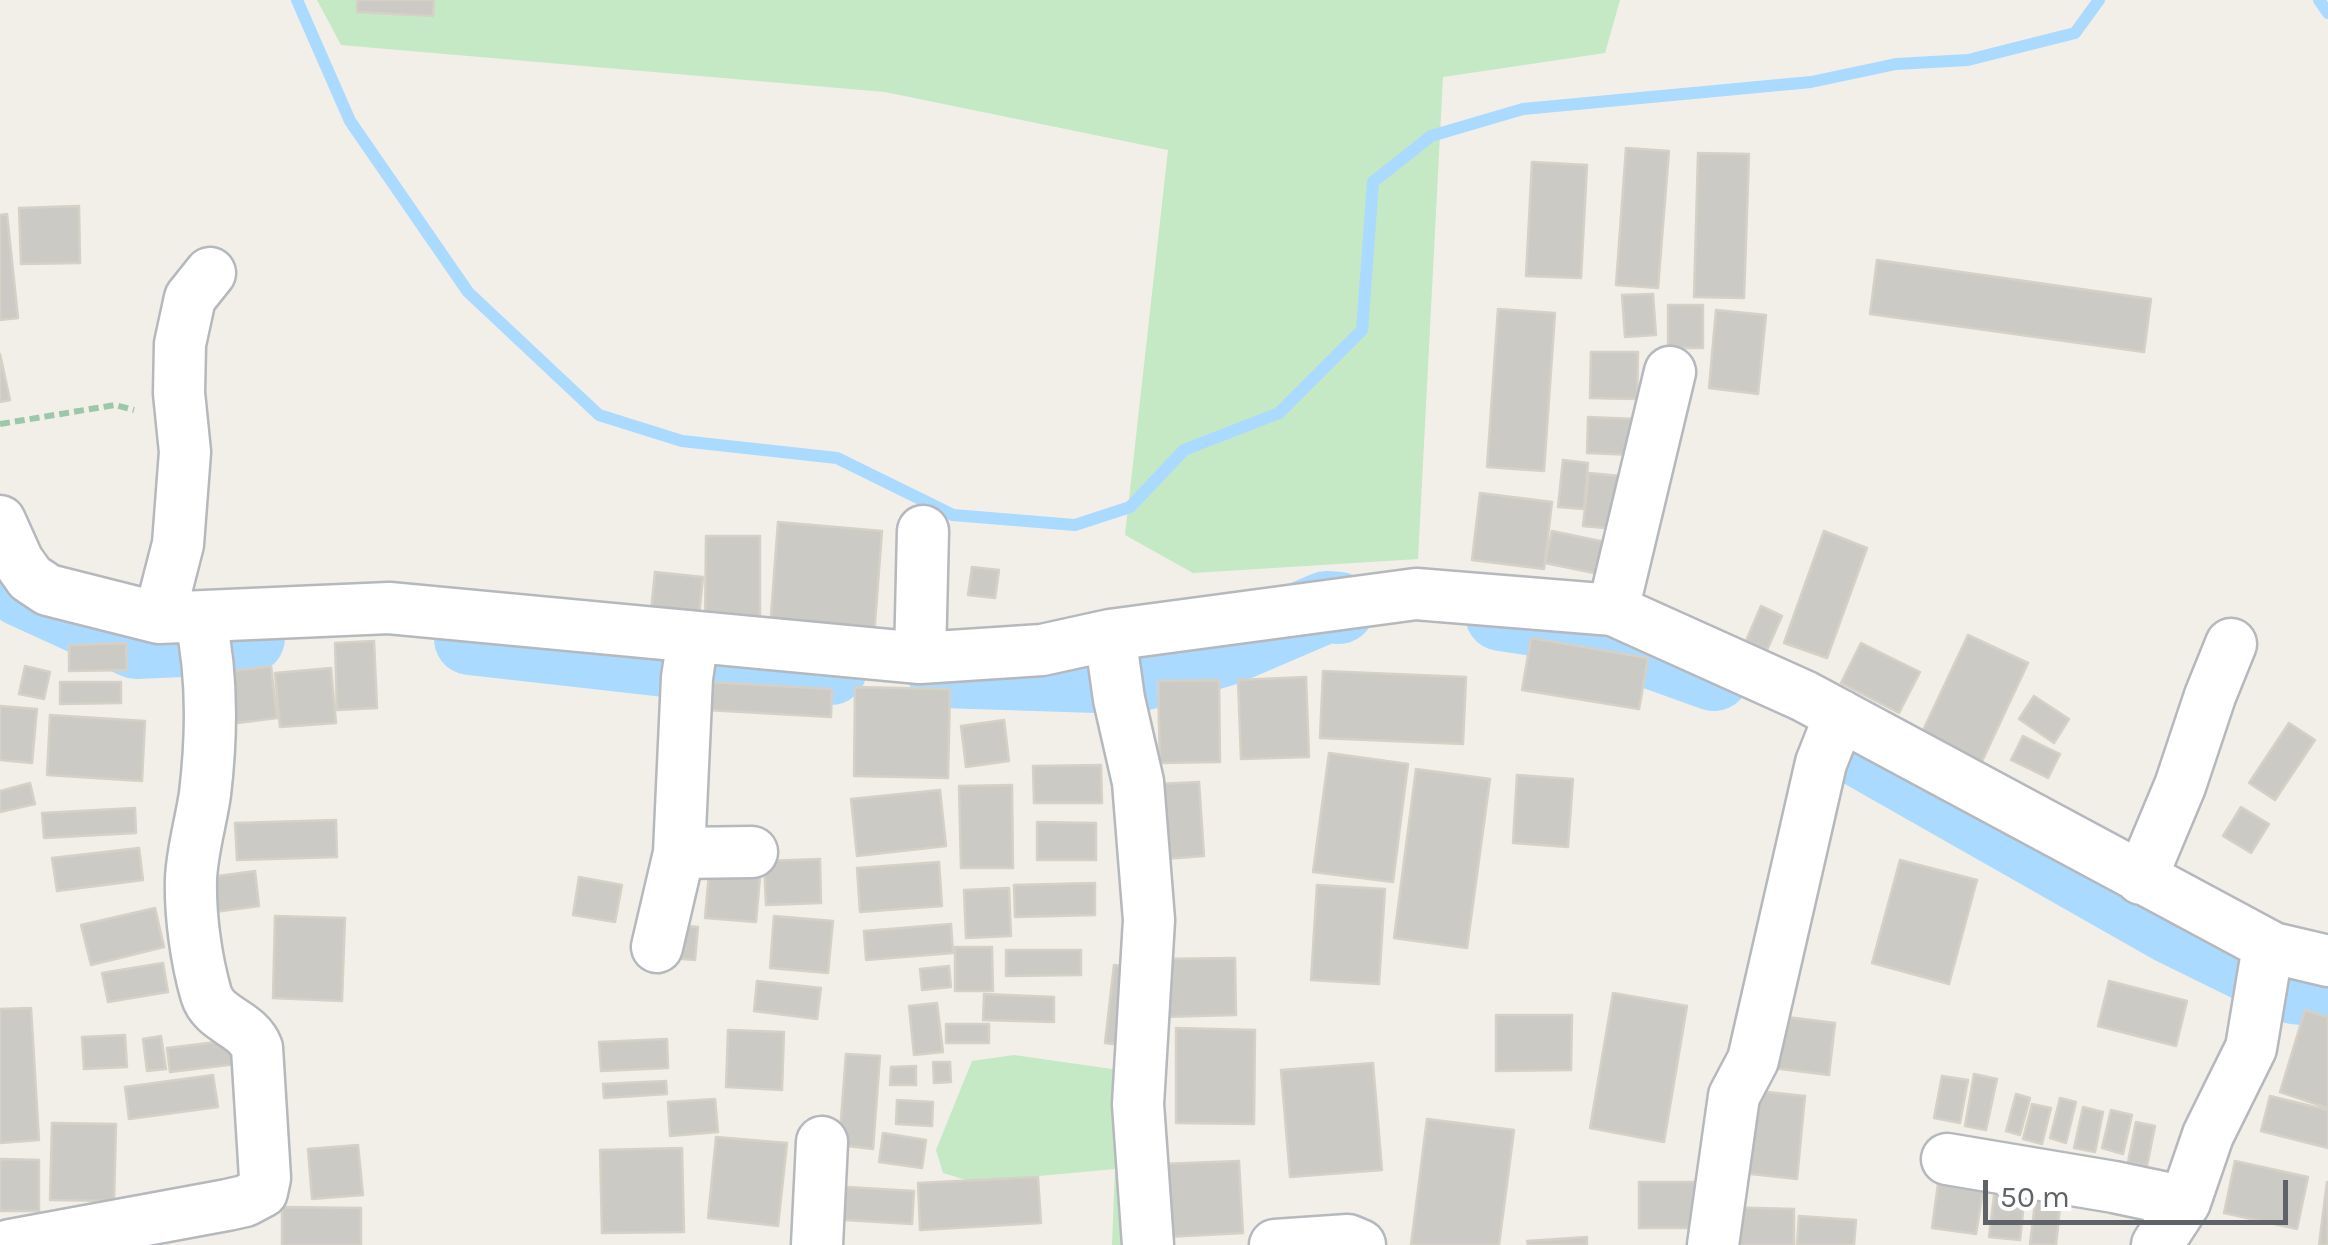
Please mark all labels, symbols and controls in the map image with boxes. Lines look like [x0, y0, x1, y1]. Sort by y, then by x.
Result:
scale bar [1988, 1160, 2293, 1222]
text: 50 m [2000, 1179, 2070, 1215]

